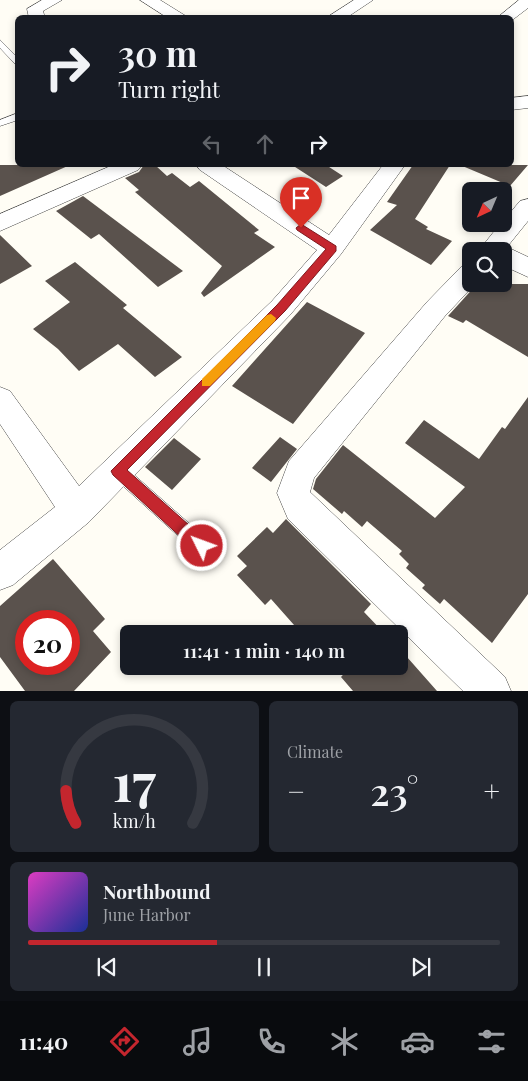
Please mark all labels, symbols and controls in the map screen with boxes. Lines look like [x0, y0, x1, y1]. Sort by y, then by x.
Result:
text: 30 m [118, 29, 198, 76]
icon: right [35, 35, 100, 100]
text: Turn right [118, 74, 220, 104]
icon: left [198, 130, 226, 158]
icon: ahead [251, 130, 279, 158]
icon: right [304, 130, 332, 158]
pin [280, 177, 322, 228]
north arrow [462, 182, 512, 232]
map controls [462, 182, 512, 292]
icon: arrive [287, 184, 315, 212]
button: search [462, 242, 512, 292]
position arrow [175, 519, 227, 571]
speed limit sign: 20 [15, 610, 80, 675]
text: 11:41 · 1 min · 140 m [183, 637, 345, 663]
text: Climate [287, 741, 343, 762]
text: 17 [113, 746, 157, 815]
text: 23° [370, 765, 419, 816]
text: − [287, 772, 305, 809]
text: + [484, 772, 500, 809]
text: km/h [113, 809, 156, 832]
text: Northbound [103, 878, 211, 904]
text: June Harbor [103, 904, 191, 925]
icon: previous [93, 953, 121, 981]
icon: pause [250, 953, 278, 981]
icon: next [407, 953, 435, 981]
icon: directions [107, 1024, 142, 1059]
icon: music [180, 1024, 215, 1059]
icon: phone [254, 1024, 289, 1059]
icon: climate [327, 1024, 362, 1059]
icon: car [400, 1024, 435, 1059]
icon: filters [474, 1024, 509, 1059]
text: 11:40 [19, 1026, 68, 1056]

